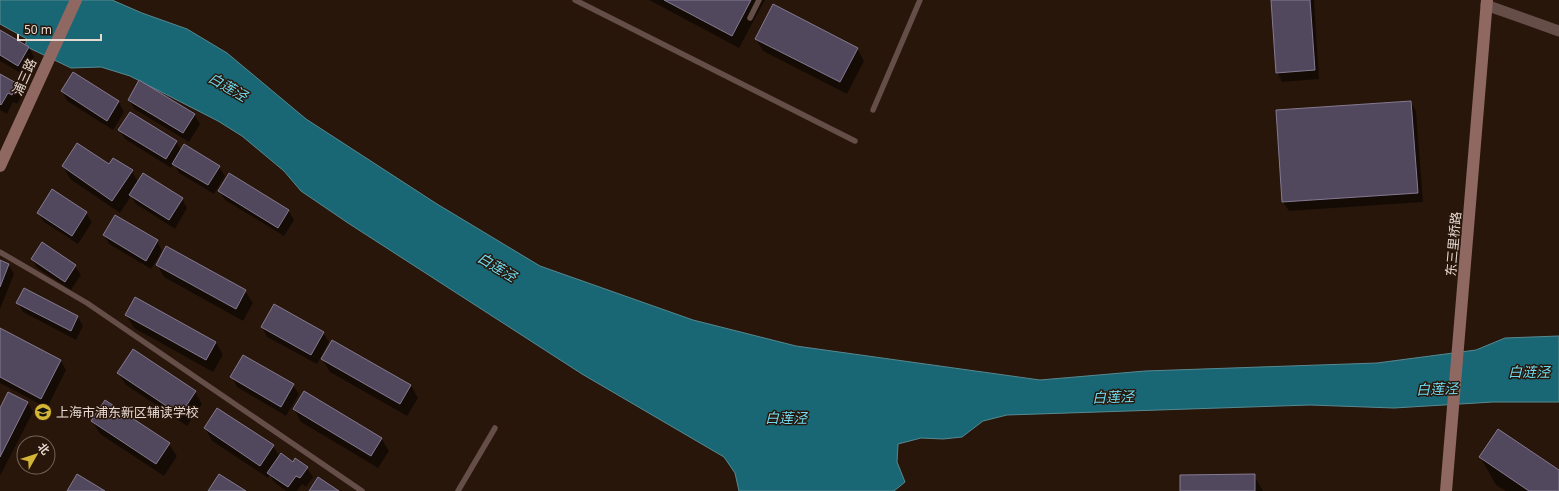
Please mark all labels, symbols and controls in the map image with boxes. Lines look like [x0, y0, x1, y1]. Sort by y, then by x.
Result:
scale bar [18, 16, 101, 42]
text: 50 m [24, 21, 52, 38]
street label: 浦三路 [8, 56, 40, 98]
water label: 白莲泾 [205, 68, 253, 106]
street label: 东三里桥路 [1441, 211, 1465, 277]
water label: 白莲泾 [474, 248, 522, 287]
water label: 白涟泾 [1508, 362, 1552, 381]
water label: 白莲泾 [1416, 378, 1460, 399]
water label: 白莲泾 [1092, 386, 1136, 407]
school or university icon: 上海市浦东新区辅读学校 [33, 402, 53, 422]
place label: 上海市浦东新区辅读学校 [56, 403, 199, 421]
water label: 白莲泾 [765, 408, 809, 427]
north arrow [16, 435, 56, 475]
text: 北 [35, 439, 53, 457]

